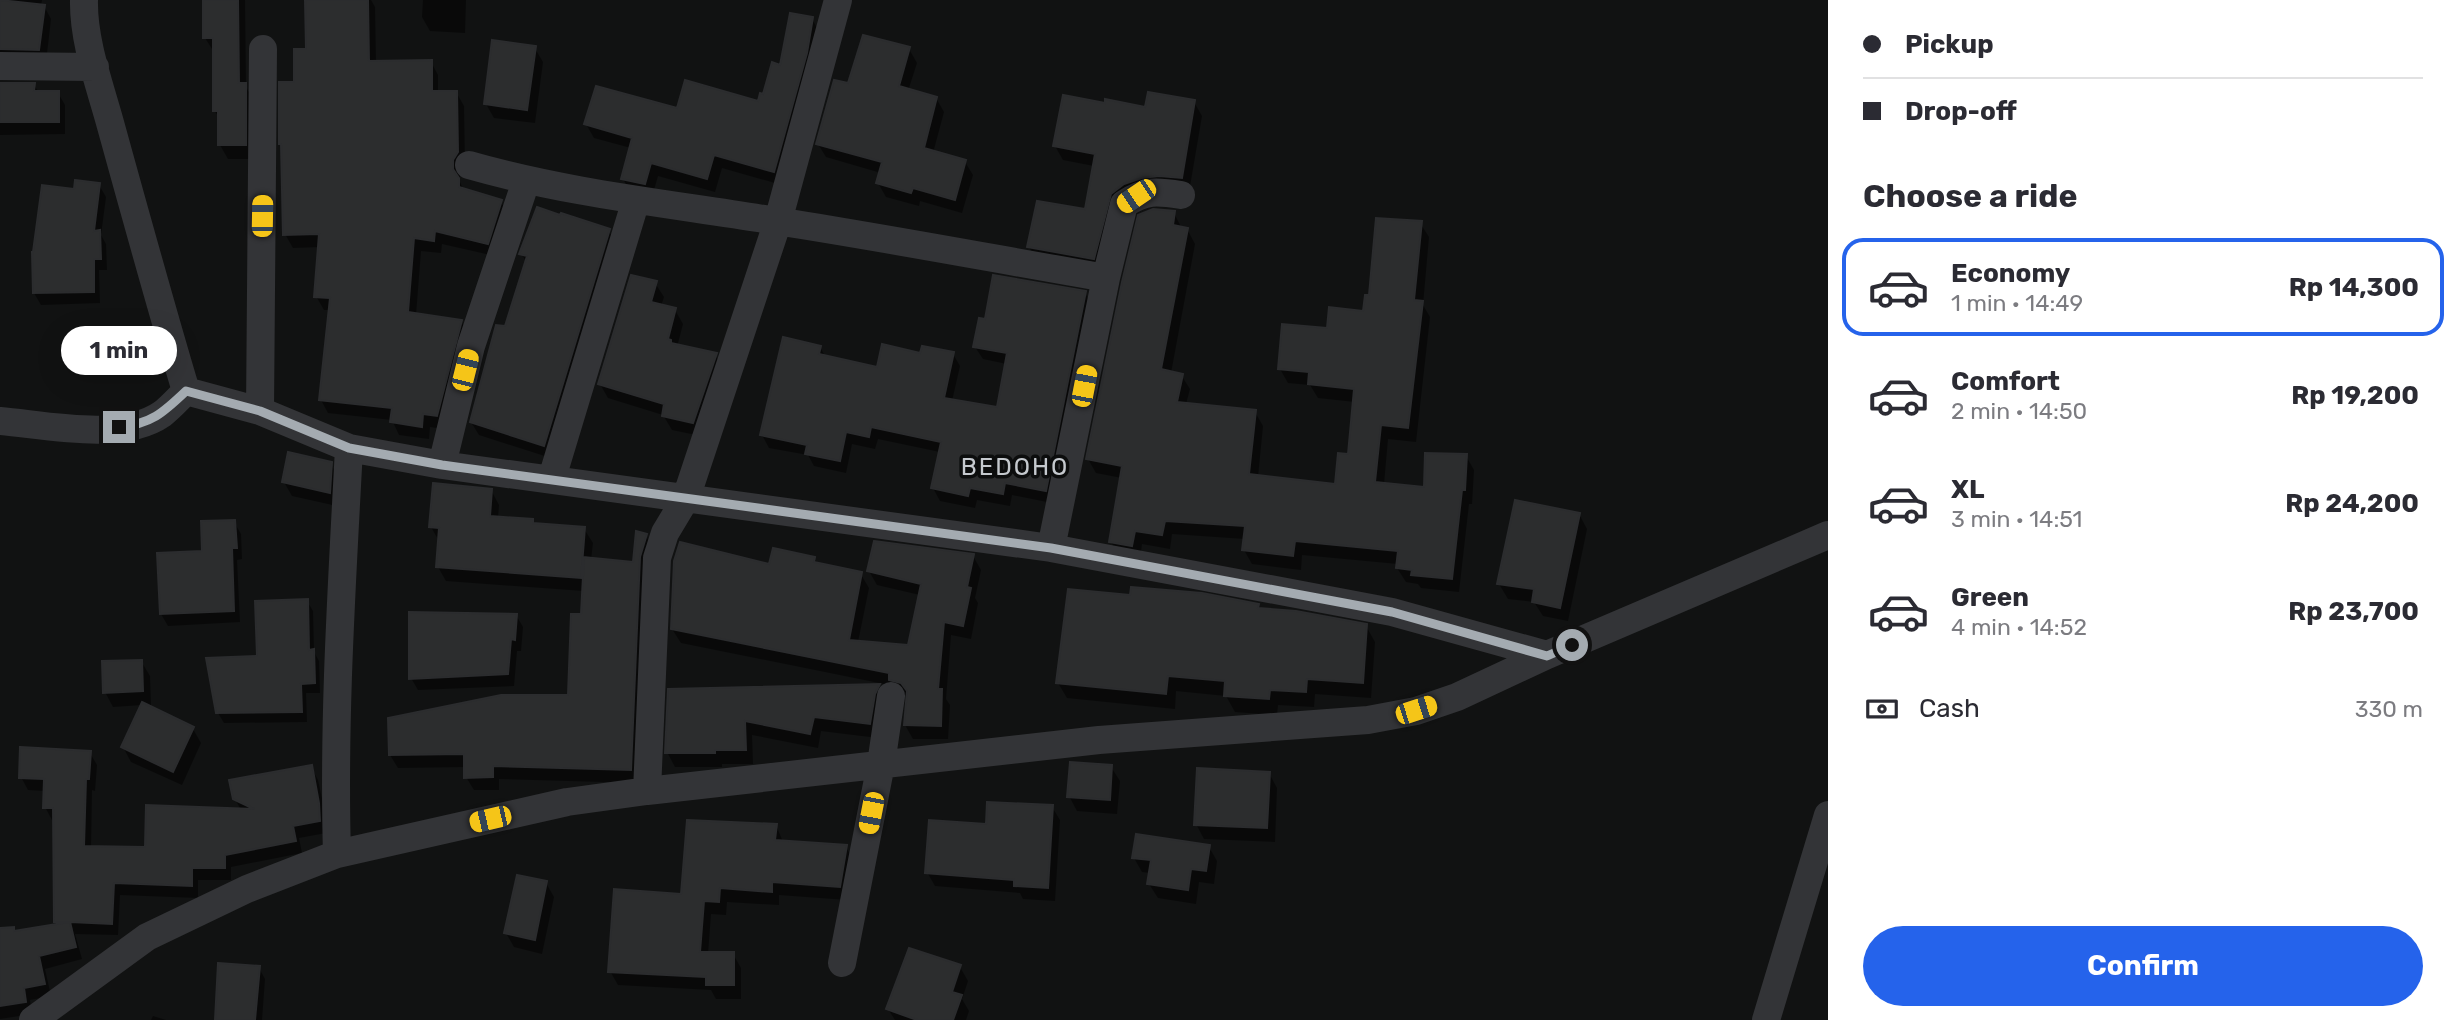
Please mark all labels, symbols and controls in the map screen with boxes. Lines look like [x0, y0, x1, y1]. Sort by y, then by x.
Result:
text: Pickup [1905, 29, 1994, 60]
text: Drop-off [1905, 96, 2017, 127]
car [1113, 176, 1160, 216]
text: Choose a ride [1863, 177, 2077, 215]
car [252, 195, 273, 237]
icon: car [1867, 256, 1930, 319]
text: Economy [1951, 258, 2070, 289]
text: Rp 14,300 [2289, 272, 2419, 303]
text: 1 min · 14:49 [1951, 289, 2083, 317]
callout: 1 min [61, 326, 177, 374]
text: 1 min [90, 336, 148, 364]
car [450, 347, 481, 393]
car [1070, 363, 1099, 409]
icon: car [1867, 364, 1930, 427]
text: Comfort [1951, 366, 2060, 397]
text: Rp 19,200 [2291, 380, 2419, 411]
text: 2 min · 14:50 [1951, 397, 2087, 425]
route end [103, 411, 135, 443]
district label: BEDOHO [961, 453, 1069, 481]
icon: car [1867, 472, 1930, 535]
text: XL [1951, 474, 1984, 505]
text: Rp 24,200 [2285, 488, 2419, 519]
text: 3 min · 14:51 [1951, 505, 2082, 533]
icon: car [1867, 580, 1930, 643]
text: Green [1951, 582, 2029, 613]
text: Rp 23,700 [2288, 596, 2419, 627]
text: 4 min · 14:52 [1951, 613, 2087, 641]
route start [1556, 629, 1588, 661]
icon: cash [1863, 690, 1901, 728]
text: Cash [1919, 693, 1980, 724]
car [1393, 694, 1440, 726]
text: 330 m [2355, 695, 2423, 723]
car [857, 790, 886, 836]
car [468, 804, 513, 834]
button: Confirm [1863, 926, 2423, 1006]

